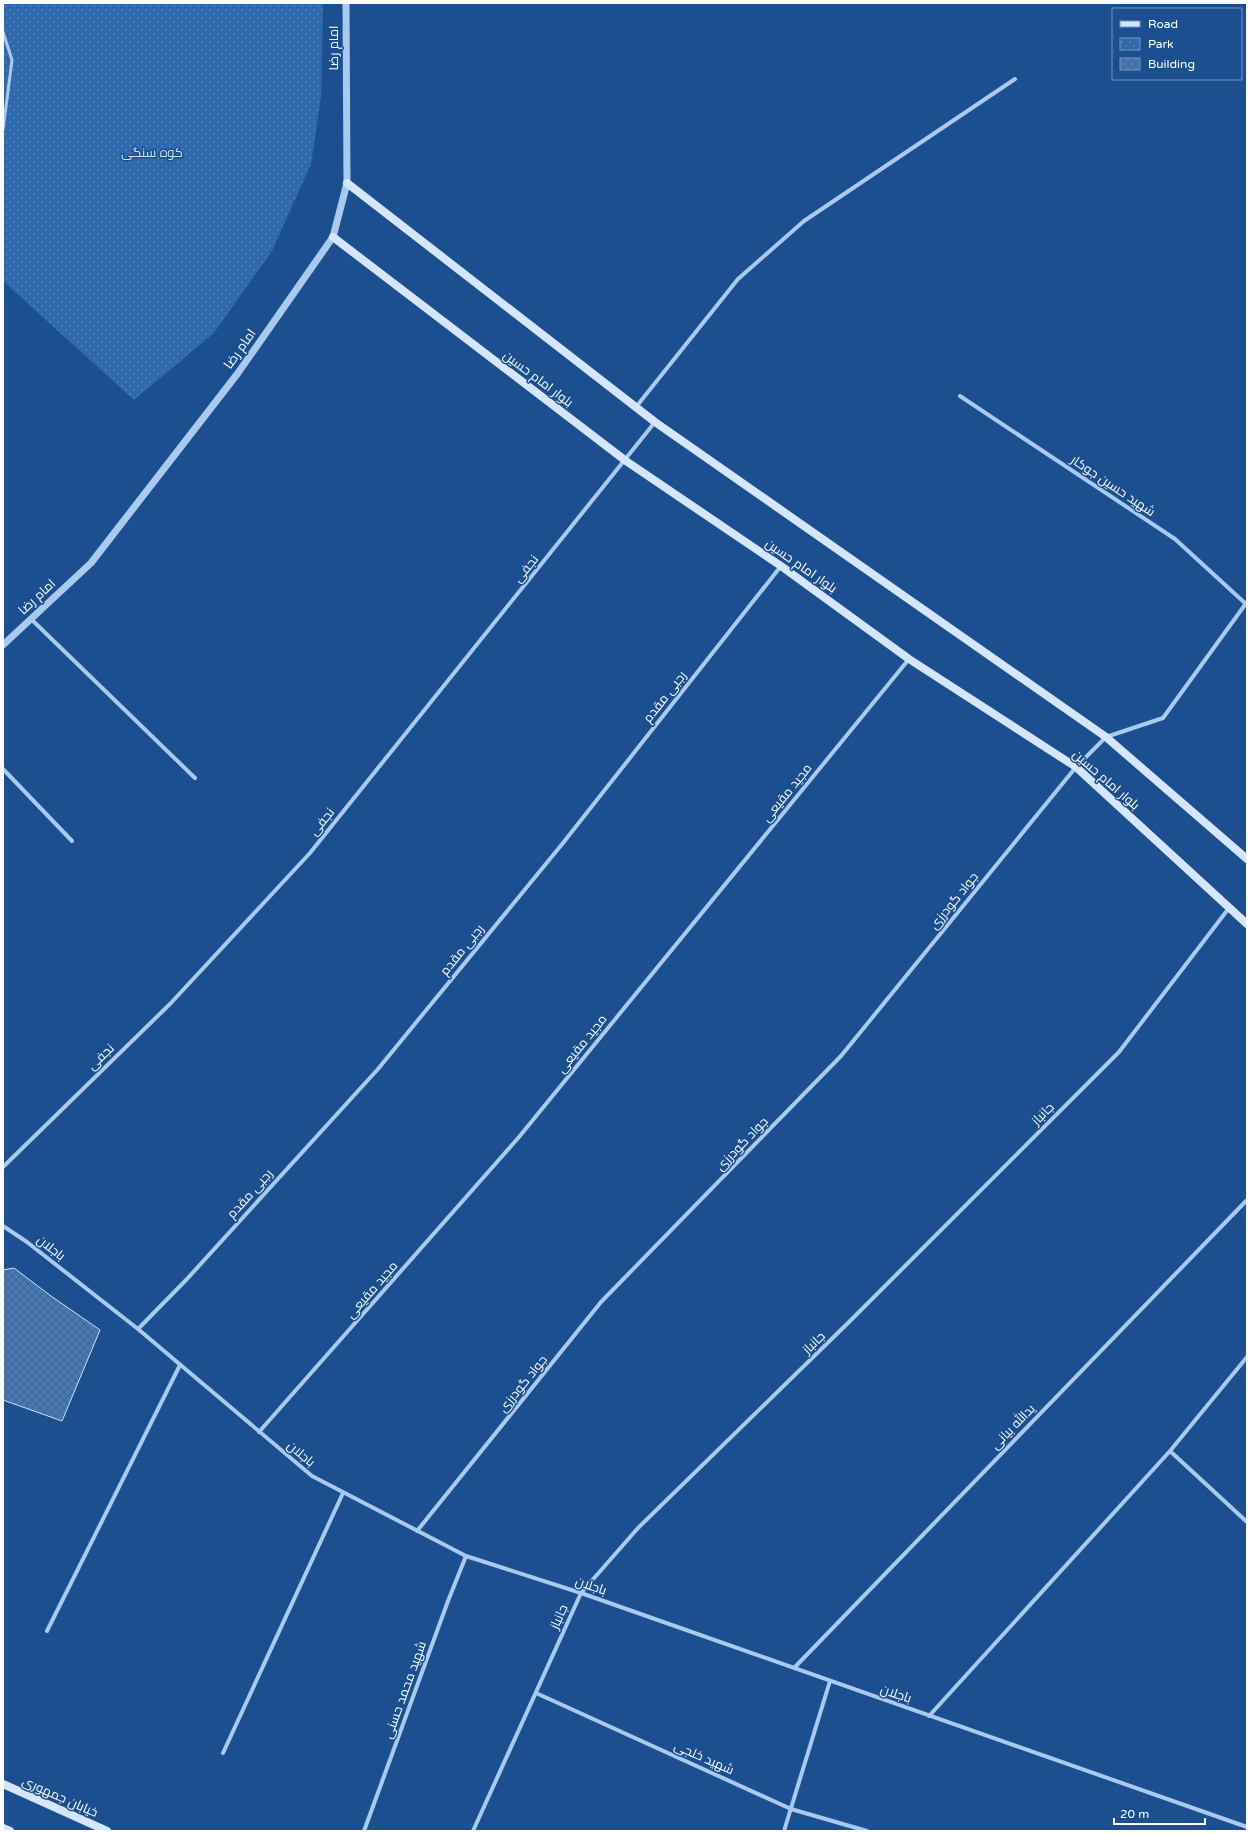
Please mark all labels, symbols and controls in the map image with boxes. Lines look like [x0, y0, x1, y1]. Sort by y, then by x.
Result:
legend [1112, 8, 1242, 80]
text: Road [1148, 17, 1178, 31]
street label: امام رضا [326, 25, 343, 71]
text: Park [1148, 37, 1174, 51]
text: Building [1148, 57, 1195, 71]
park label: کوه سنگی [121, 145, 183, 161]
street label: امام رضا [221, 326, 260, 373]
street label: بلوار امام حسین [499, 347, 576, 411]
street label: شهید حسین جوکار [1067, 451, 1158, 520]
street label: بلوار امام حسین [762, 535, 840, 597]
street label: نجفی [510, 552, 542, 586]
street label: امام رضا [15, 576, 60, 619]
street label: رجبی مقدم [640, 668, 691, 727]
street label: بلوار امام حسین [1068, 746, 1143, 814]
street label: مجید مقیعی [759, 761, 815, 825]
street label: نجفی [306, 805, 338, 839]
street label: جواد گودرزی [926, 869, 982, 933]
street label: رجبی مقدم [437, 921, 488, 979]
street label: مجید مقیعی [554, 1012, 610, 1076]
street label: نجفی [84, 1040, 118, 1074]
street label: جانباز [1028, 1099, 1058, 1129]
street label: جواد گودرزی [712, 1114, 772, 1174]
street label: رجبی مقدم [224, 1166, 277, 1223]
street label: باجلان [34, 1232, 68, 1264]
street label: مجید مقیعی [343, 1258, 401, 1322]
street label: جانباز [799, 1328, 829, 1358]
street label: جواد گودرزی [495, 1352, 551, 1416]
street label: یدالله بیانی [987, 1400, 1039, 1453]
street label: باجلان [284, 1438, 318, 1470]
street label: باجلان [573, 1573, 609, 1599]
street label: جانباز [546, 1602, 572, 1633]
street label: شهید محمد حسنی [380, 1639, 430, 1741]
street label: باجلان [878, 1681, 914, 1707]
street label: شهید خلجی [671, 1738, 737, 1778]
street label: خیابان جمهوری [20, 1773, 100, 1821]
scale bar [1114, 1800, 1205, 1826]
text: 20 m [1120, 1807, 1149, 1821]

